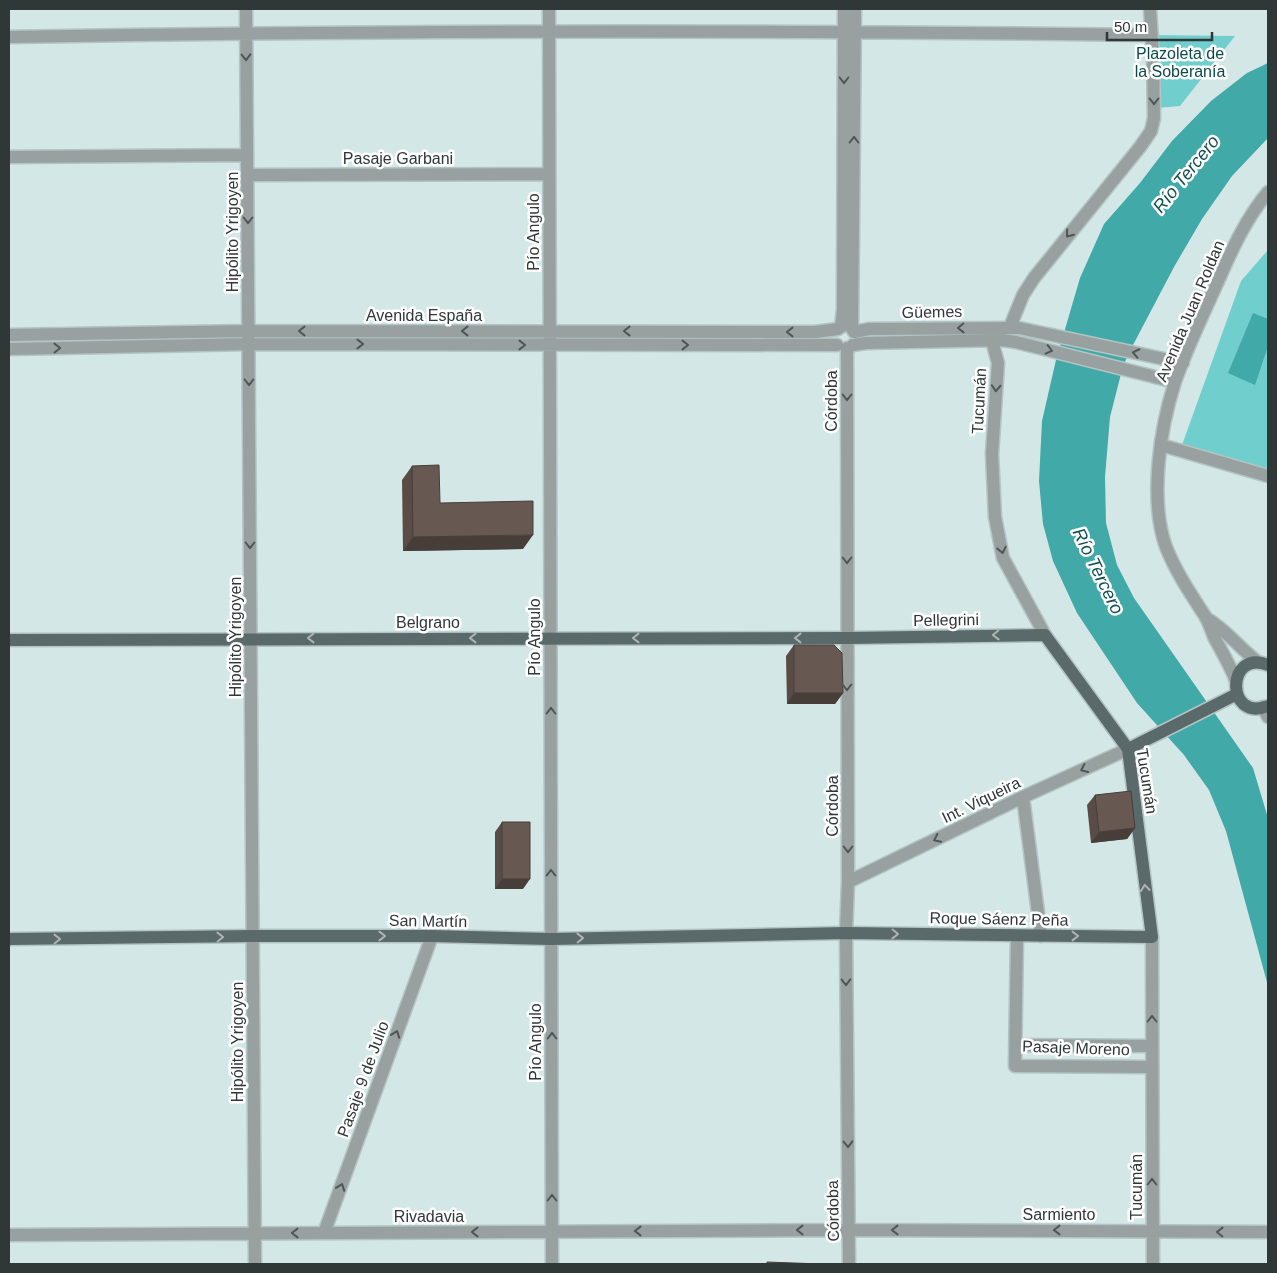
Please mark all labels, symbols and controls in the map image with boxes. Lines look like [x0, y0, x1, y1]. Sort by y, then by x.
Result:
scale bar [1107, 10, 1212, 42]
text: 50 m [1114, 18, 1147, 35]
park label: Plazoleta de la Soberanía [1135, 45, 1225, 80]
one-way arrow [241, 54, 251, 62]
one-way arrow [839, 76, 849, 84]
one-way arrow [1149, 97, 1159, 105]
water label: Río Tercero [1149, 131, 1223, 217]
one-way arrow [849, 136, 859, 144]
street label: Pasaje Garbani [343, 150, 453, 167]
street label: Hipólito Yrigoyen [224, 172, 241, 292]
street label: Pío Angulo [525, 193, 542, 271]
one-way arrow [243, 216, 253, 224]
one-way arrow [1066, 229, 1075, 238]
street label: Avenida Juan Roldan [1153, 238, 1227, 384]
street label: Güemes [902, 303, 962, 321]
street label: Avenida España [366, 307, 482, 324]
one-way arrow [957, 323, 964, 333]
one-way arrow [298, 326, 306, 336]
one-way arrow [461, 326, 468, 336]
one-way arrow [623, 326, 631, 336]
one-way arrow [786, 327, 794, 337]
one-way arrow [356, 339, 364, 349]
one-way arrow [519, 340, 527, 350]
one-way arrow [682, 340, 689, 350]
one-way arrow [54, 343, 62, 353]
one-way arrow [1045, 344, 1054, 355]
one-way arrow [1131, 348, 1140, 359]
street label: Tucumán [969, 368, 989, 434]
street label: Córdoba [823, 370, 840, 432]
one-way arrow [244, 379, 254, 387]
one-way arrow [991, 385, 1002, 393]
one-way arrow [842, 394, 852, 401]
water label: Río Tercero [1069, 525, 1127, 617]
one-way arrow [245, 542, 255, 549]
one-way arrow [996, 546, 1007, 555]
one-way arrow [842, 556, 852, 564]
street label: Hipólito Yrigoyen [227, 577, 244, 697]
street label: Pío Angulo [526, 598, 543, 676]
street label: Pellegrini [913, 611, 979, 629]
street label: Belgrano [396, 614, 460, 631]
one-way arrow [992, 630, 1000, 641]
one-way arrow [306, 633, 314, 643]
one-way arrow [469, 633, 476, 643]
one-way arrow [631, 633, 639, 643]
one-way arrow [794, 633, 802, 643]
one-way arrow [842, 683, 852, 691]
one-way arrow [546, 706, 556, 714]
street label: Tucumán [1133, 747, 1161, 815]
one-way arrow [1080, 763, 1089, 773]
street label: Int. Viqueira [939, 774, 1023, 826]
street label: Córdoba [824, 775, 841, 837]
one-way arrow [933, 833, 942, 843]
one-way arrow [843, 846, 853, 853]
one-way arrow [546, 869, 556, 876]
one-way arrow [1140, 884, 1151, 892]
street label: Roque Sáenz Peña [929, 909, 1069, 929]
street label: San Martín [389, 912, 467, 930]
one-way arrow [891, 929, 899, 939]
one-way arrow [379, 931, 387, 941]
one-way arrow [1071, 931, 1079, 941]
one-way arrow [216, 932, 224, 942]
one-way arrow [576, 933, 584, 944]
one-way arrow [54, 934, 62, 944]
one-way arrow [841, 978, 852, 986]
street label: Hipólito Yrigoyen [229, 982, 246, 1102]
street label: Pío Angulo [527, 1003, 544, 1081]
one-way arrow [1147, 1015, 1157, 1023]
street label: Pasaje 9 de Julio [334, 1019, 392, 1139]
one-way arrow [390, 1030, 400, 1039]
one-way arrow [547, 1031, 557, 1039]
street label: Pasaje Moreno [1022, 1038, 1130, 1058]
one-way arrow [843, 1141, 853, 1149]
street label: Tucumán [1128, 1154, 1145, 1220]
one-way arrow [1147, 1178, 1158, 1186]
street label: Córdoba [824, 1180, 842, 1242]
one-way arrow [335, 1183, 345, 1192]
one-way arrow [547, 1194, 557, 1202]
street label: Sarmiento [1023, 1206, 1096, 1223]
street label: Rivadavia [394, 1208, 464, 1225]
one-way arrow [796, 1225, 804, 1235]
one-way arrow [890, 1225, 898, 1235]
one-way arrow [1053, 1225, 1060, 1235]
one-way arrow [634, 1226, 642, 1236]
one-way arrow [471, 1227, 479, 1237]
one-way arrow [1215, 1227, 1223, 1237]
one-way arrow [291, 1228, 299, 1238]

